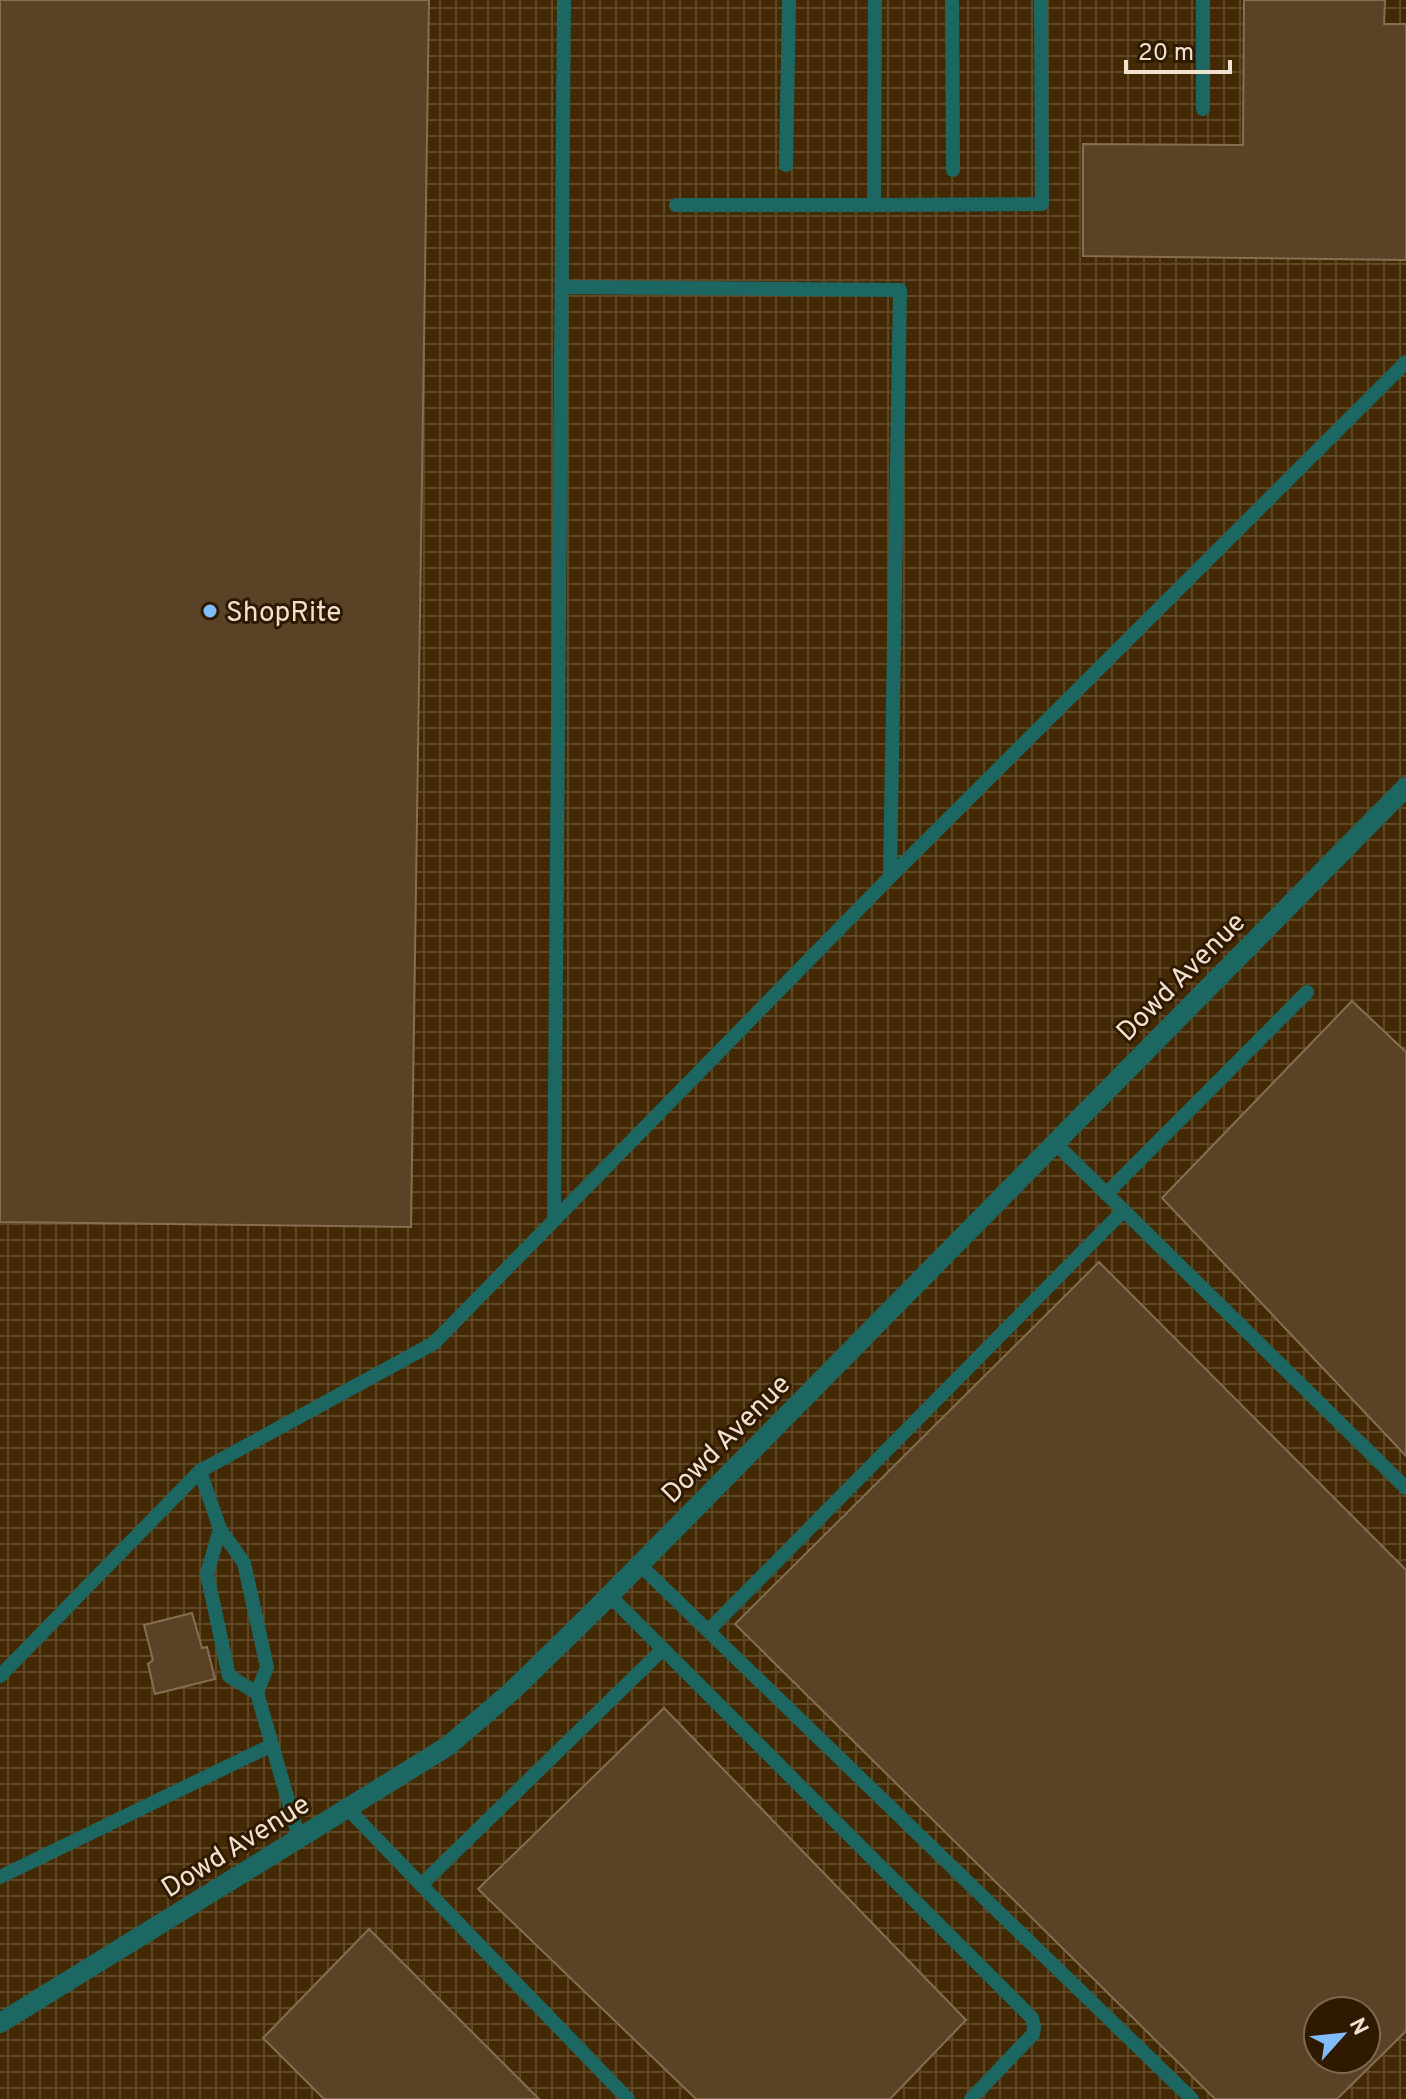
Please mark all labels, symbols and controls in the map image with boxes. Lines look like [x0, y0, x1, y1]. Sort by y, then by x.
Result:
scale bar [1126, 24, 1230, 74]
text: 20 m [1138, 39, 1194, 69]
place label: ShopRite [226, 596, 341, 632]
marker: ShopRite [201, 602, 219, 620]
street label: Dowd Avenue [1110, 906, 1254, 1050]
street label: Dowd Avenue [655, 1368, 799, 1512]
street label: Dowd Avenue [156, 1788, 318, 1908]
north arrow [1302, 1995, 1382, 2075]
text: N [1342, 2014, 1373, 2040]

